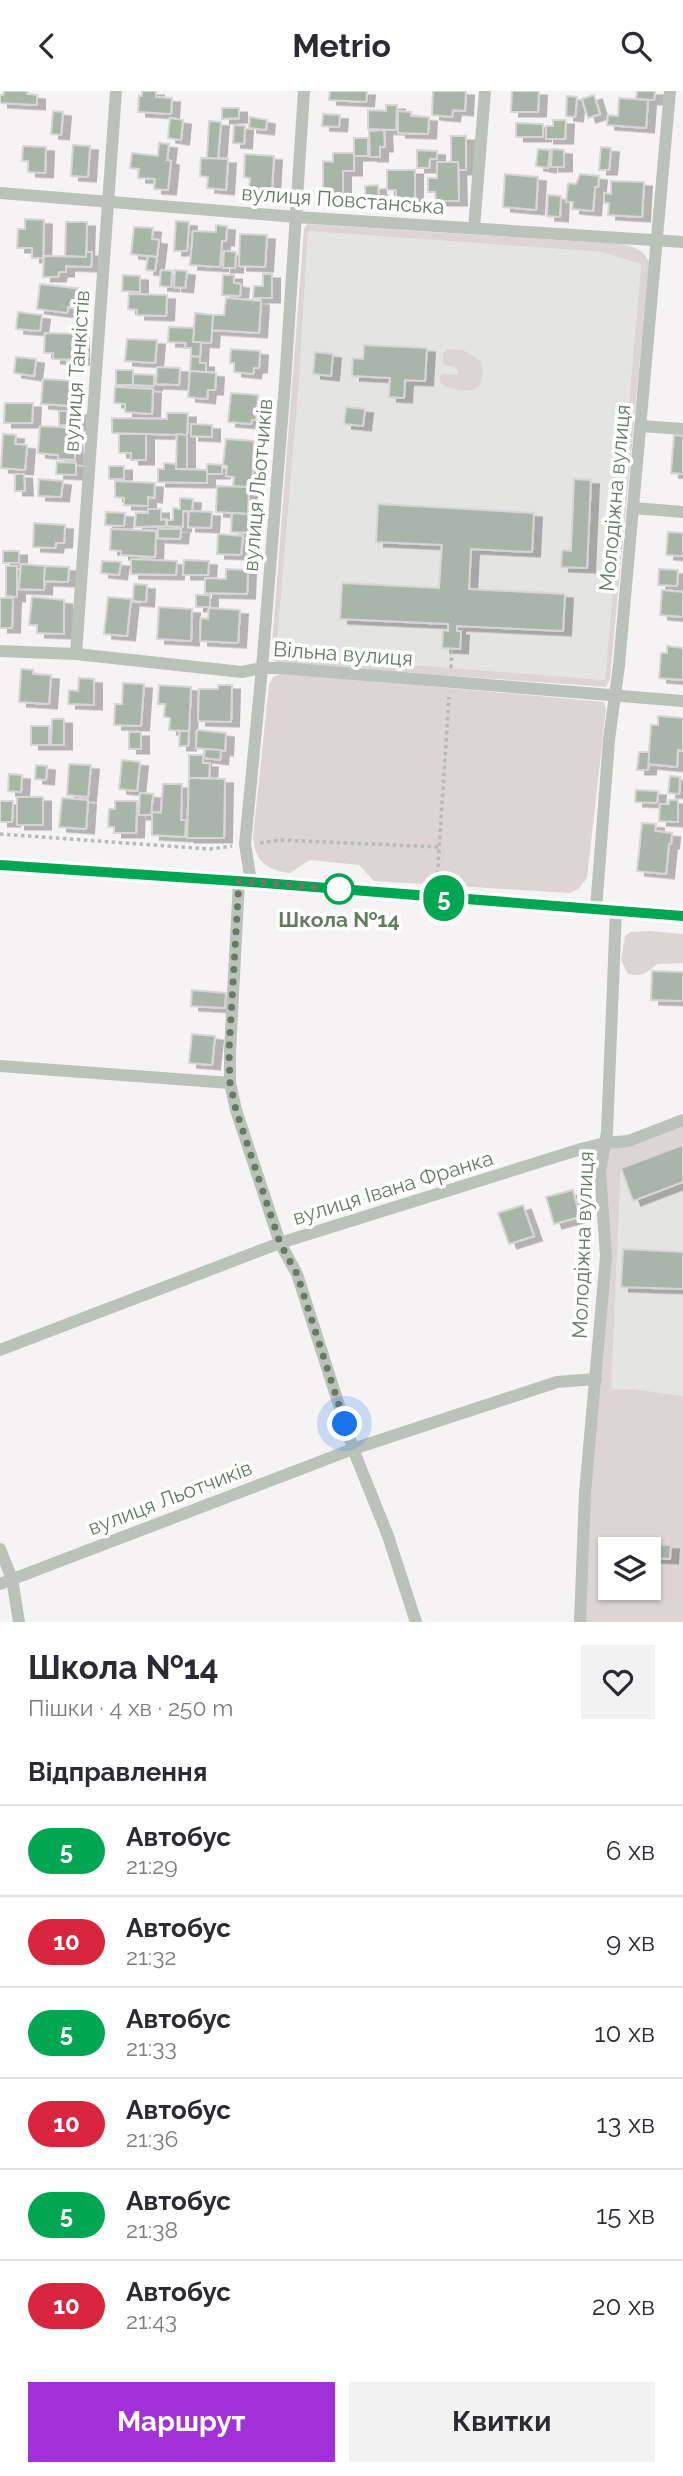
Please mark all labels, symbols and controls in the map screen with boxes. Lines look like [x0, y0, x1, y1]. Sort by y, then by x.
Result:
icon: back [28, 27, 66, 65]
text: Metrio [292, 27, 391, 64]
icon: search [617, 27, 655, 65]
street label: вулиця Повстанська [241, 180, 445, 219]
street label: вулиця Танкістів [58, 289, 95, 453]
street label: вулиця Льотчиків [237, 397, 278, 572]
street label: Молодіжна вулиця [594, 403, 635, 593]
street label: Вільна вулиця [272, 636, 414, 671]
marker: Школа №14 [324, 874, 354, 904]
line badge: 5 [421, 875, 467, 921]
text: 5 [437, 883, 451, 912]
place label: Школа №14 [278, 907, 400, 932]
street label: вулиця Івана Франка [290, 1145, 496, 1230]
street label: Молодіжна вулиця [567, 1151, 598, 1339]
your location [327, 1406, 362, 1441]
street label: вулиця Льотчиків [84, 1455, 255, 1540]
map controls [598, 1537, 661, 1600]
button: layers [598, 1537, 661, 1600]
button: heart [581, 1645, 655, 1719]
text: Школа №14 [28, 1648, 219, 1687]
text: Пішки · 4 хв · 250 m [28, 1694, 233, 1721]
text: Відправлення [28, 1757, 207, 1787]
text: Автобус [126, 1822, 231, 1852]
text: 5 [60, 1836, 73, 1865]
text: 6 хв [606, 1836, 655, 1866]
text: 21:29 [126, 1852, 178, 1879]
text: Автобус [126, 1913, 231, 1943]
text: 10 [53, 1927, 80, 1956]
text: 9 хв [606, 1927, 655, 1957]
text: 21:32 [126, 1943, 176, 1970]
text: Автобус [126, 2004, 231, 2034]
text: 5 [60, 2018, 73, 2047]
text: 10 хв [594, 2018, 655, 2048]
text: 21:33 [126, 2034, 177, 2061]
text: Автобус [126, 2095, 231, 2125]
text: 10 [53, 2109, 80, 2138]
text: 13 хв [596, 2109, 655, 2139]
text: 21:36 [126, 2125, 178, 2152]
text: Автобус [126, 2186, 231, 2216]
text: 5 [60, 2200, 73, 2229]
text: 15 хв [596, 2200, 655, 2230]
text: 21:38 [126, 2216, 178, 2243]
text: Автобус [126, 2277, 231, 2307]
text: 10 [53, 2291, 80, 2320]
text: 20 хв [592, 2291, 655, 2321]
text: 21:43 [126, 2307, 177, 2334]
button: Маршрут [28, 2382, 335, 2462]
button: Квитки [349, 2382, 655, 2462]

